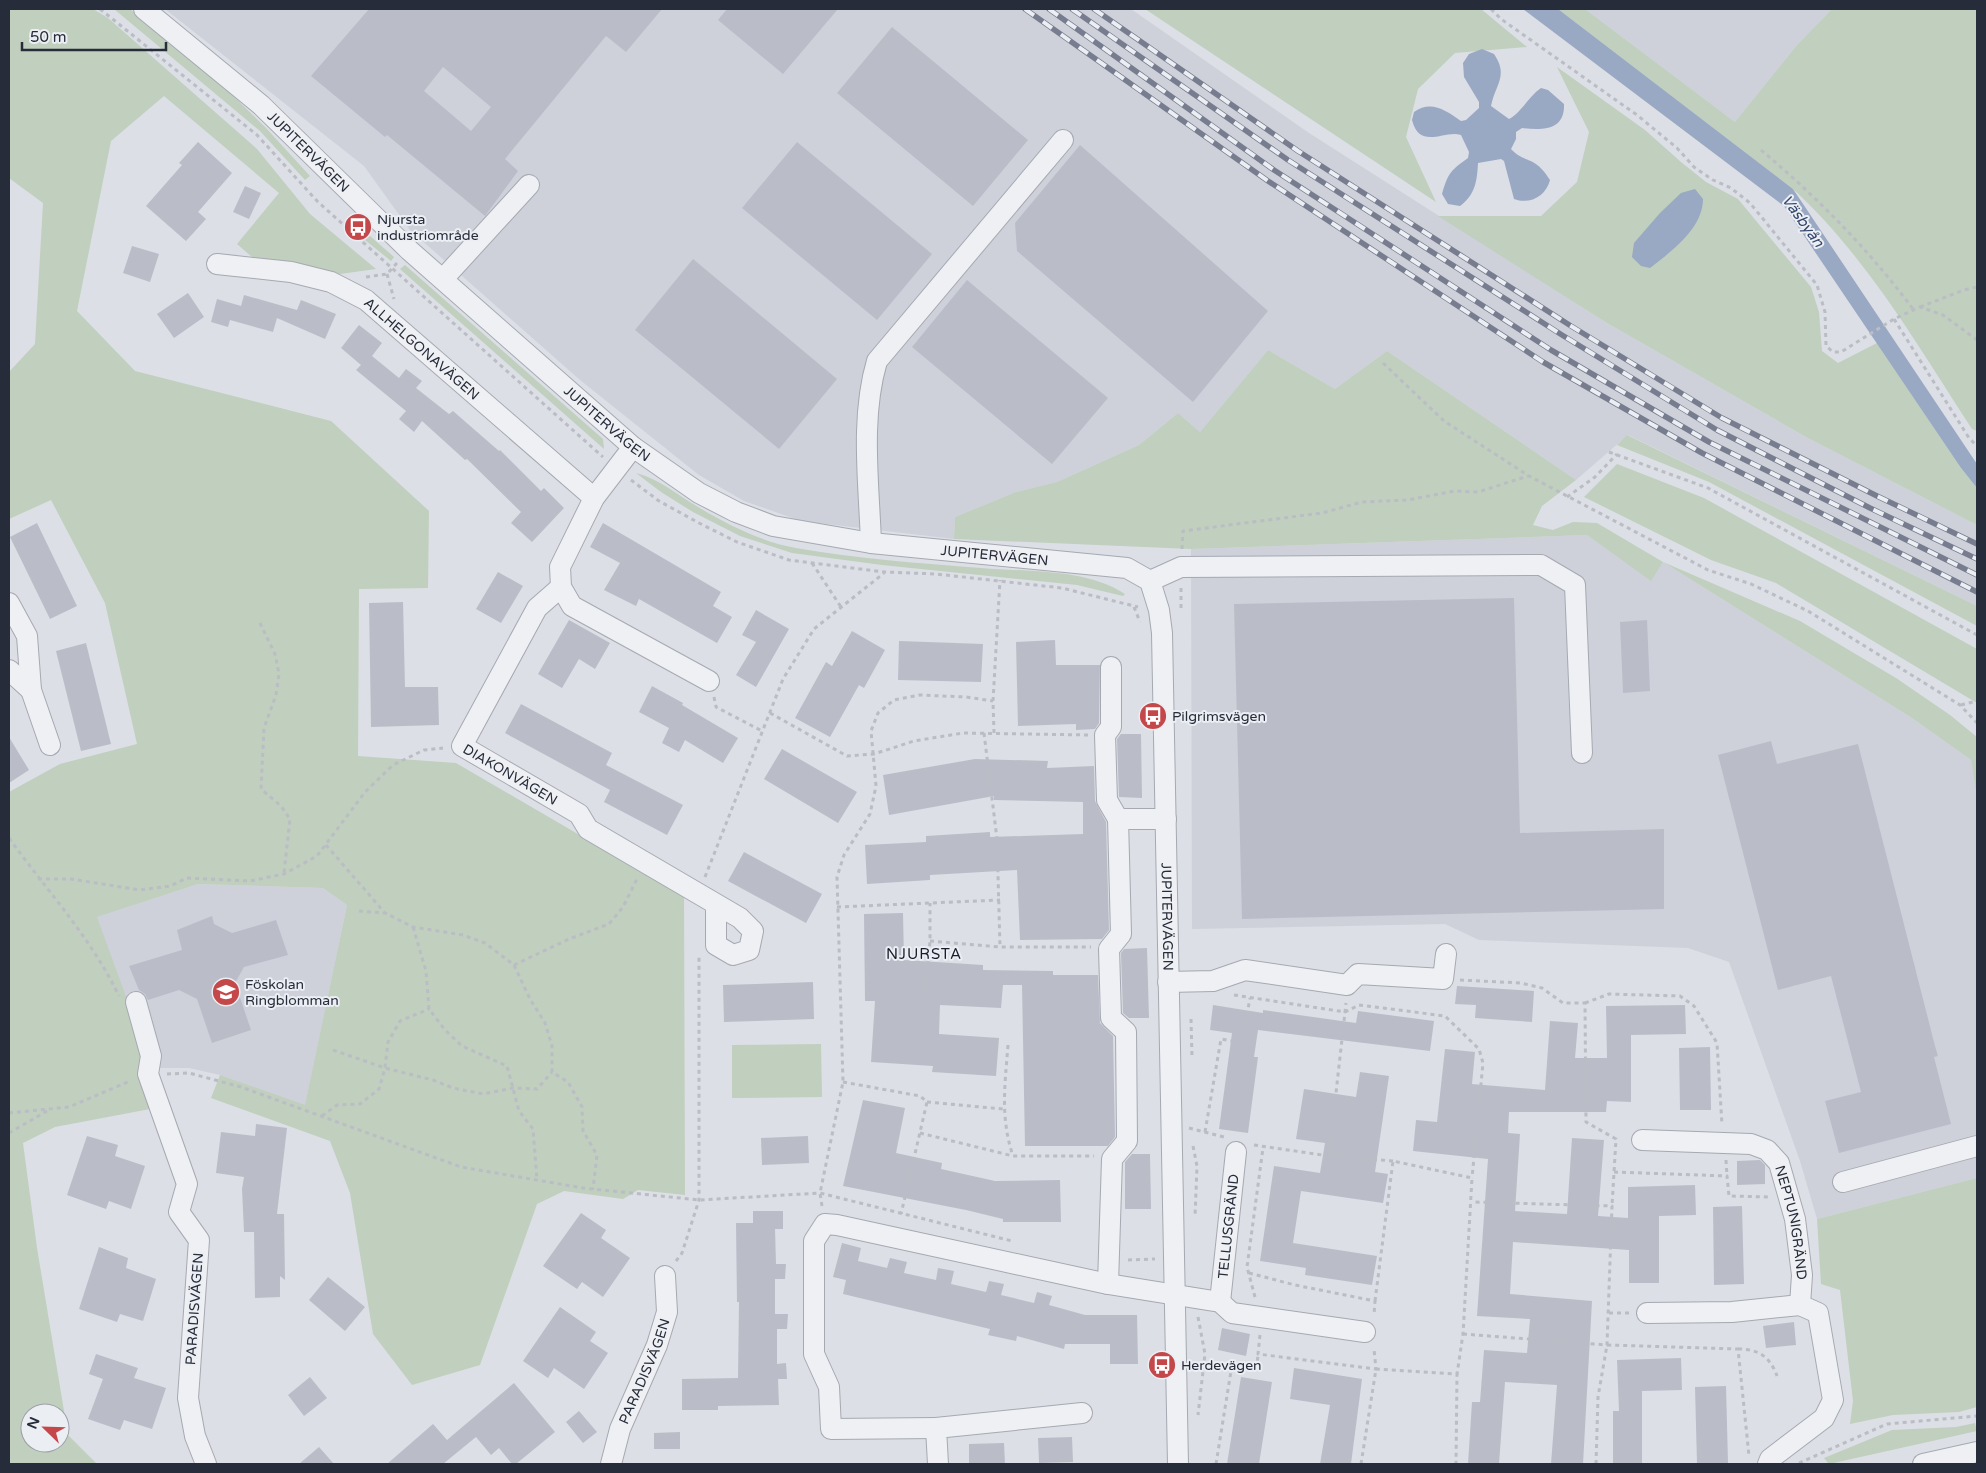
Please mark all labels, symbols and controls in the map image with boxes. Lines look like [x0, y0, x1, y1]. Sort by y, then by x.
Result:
scale bar [22, 20, 166, 52]
text: 50 m [30, 28, 67, 46]
street label: JUPITERVÄGEN [264, 108, 353, 196]
water label: Väsbyån [1778, 191, 1828, 251]
place label: Njursta industriområde [377, 211, 479, 244]
bus stop icon: Njursta industriområde [343, 212, 373, 242]
street label: ALLHELGONAVÄGEN [360, 294, 483, 404]
street label: JUPITERVÄGEN [560, 382, 653, 465]
street label: JUPITERVÄGEN [940, 542, 1049, 569]
bus stop icon: Pilgrimsvägen [1138, 701, 1168, 731]
place label: Pilgrimsvägen [1172, 708, 1266, 725]
street label: DIAKONVÄGEN [460, 740, 561, 809]
street label: JUPITERVÄGEN [1157, 863, 1177, 971]
district label: NJURSTA [886, 945, 962, 963]
place label: Föskolan Ringblomman [245, 976, 339, 1009]
school or university icon: Föskolan Ringblomman [211, 977, 241, 1007]
street label: NEPTUNIGRÄND [1771, 1163, 1811, 1281]
street label: TELLUSGRÄND [1215, 1173, 1243, 1280]
street label: PARADISVÄGEN [182, 1252, 207, 1366]
street label: PARADISVÄGEN [615, 1316, 674, 1427]
bus stop icon: Herdevägen [1147, 1350, 1177, 1380]
place label: Herdevägen [1181, 1357, 1262, 1374]
north arrow [20, 1403, 70, 1453]
text: N [23, 1415, 44, 1432]

